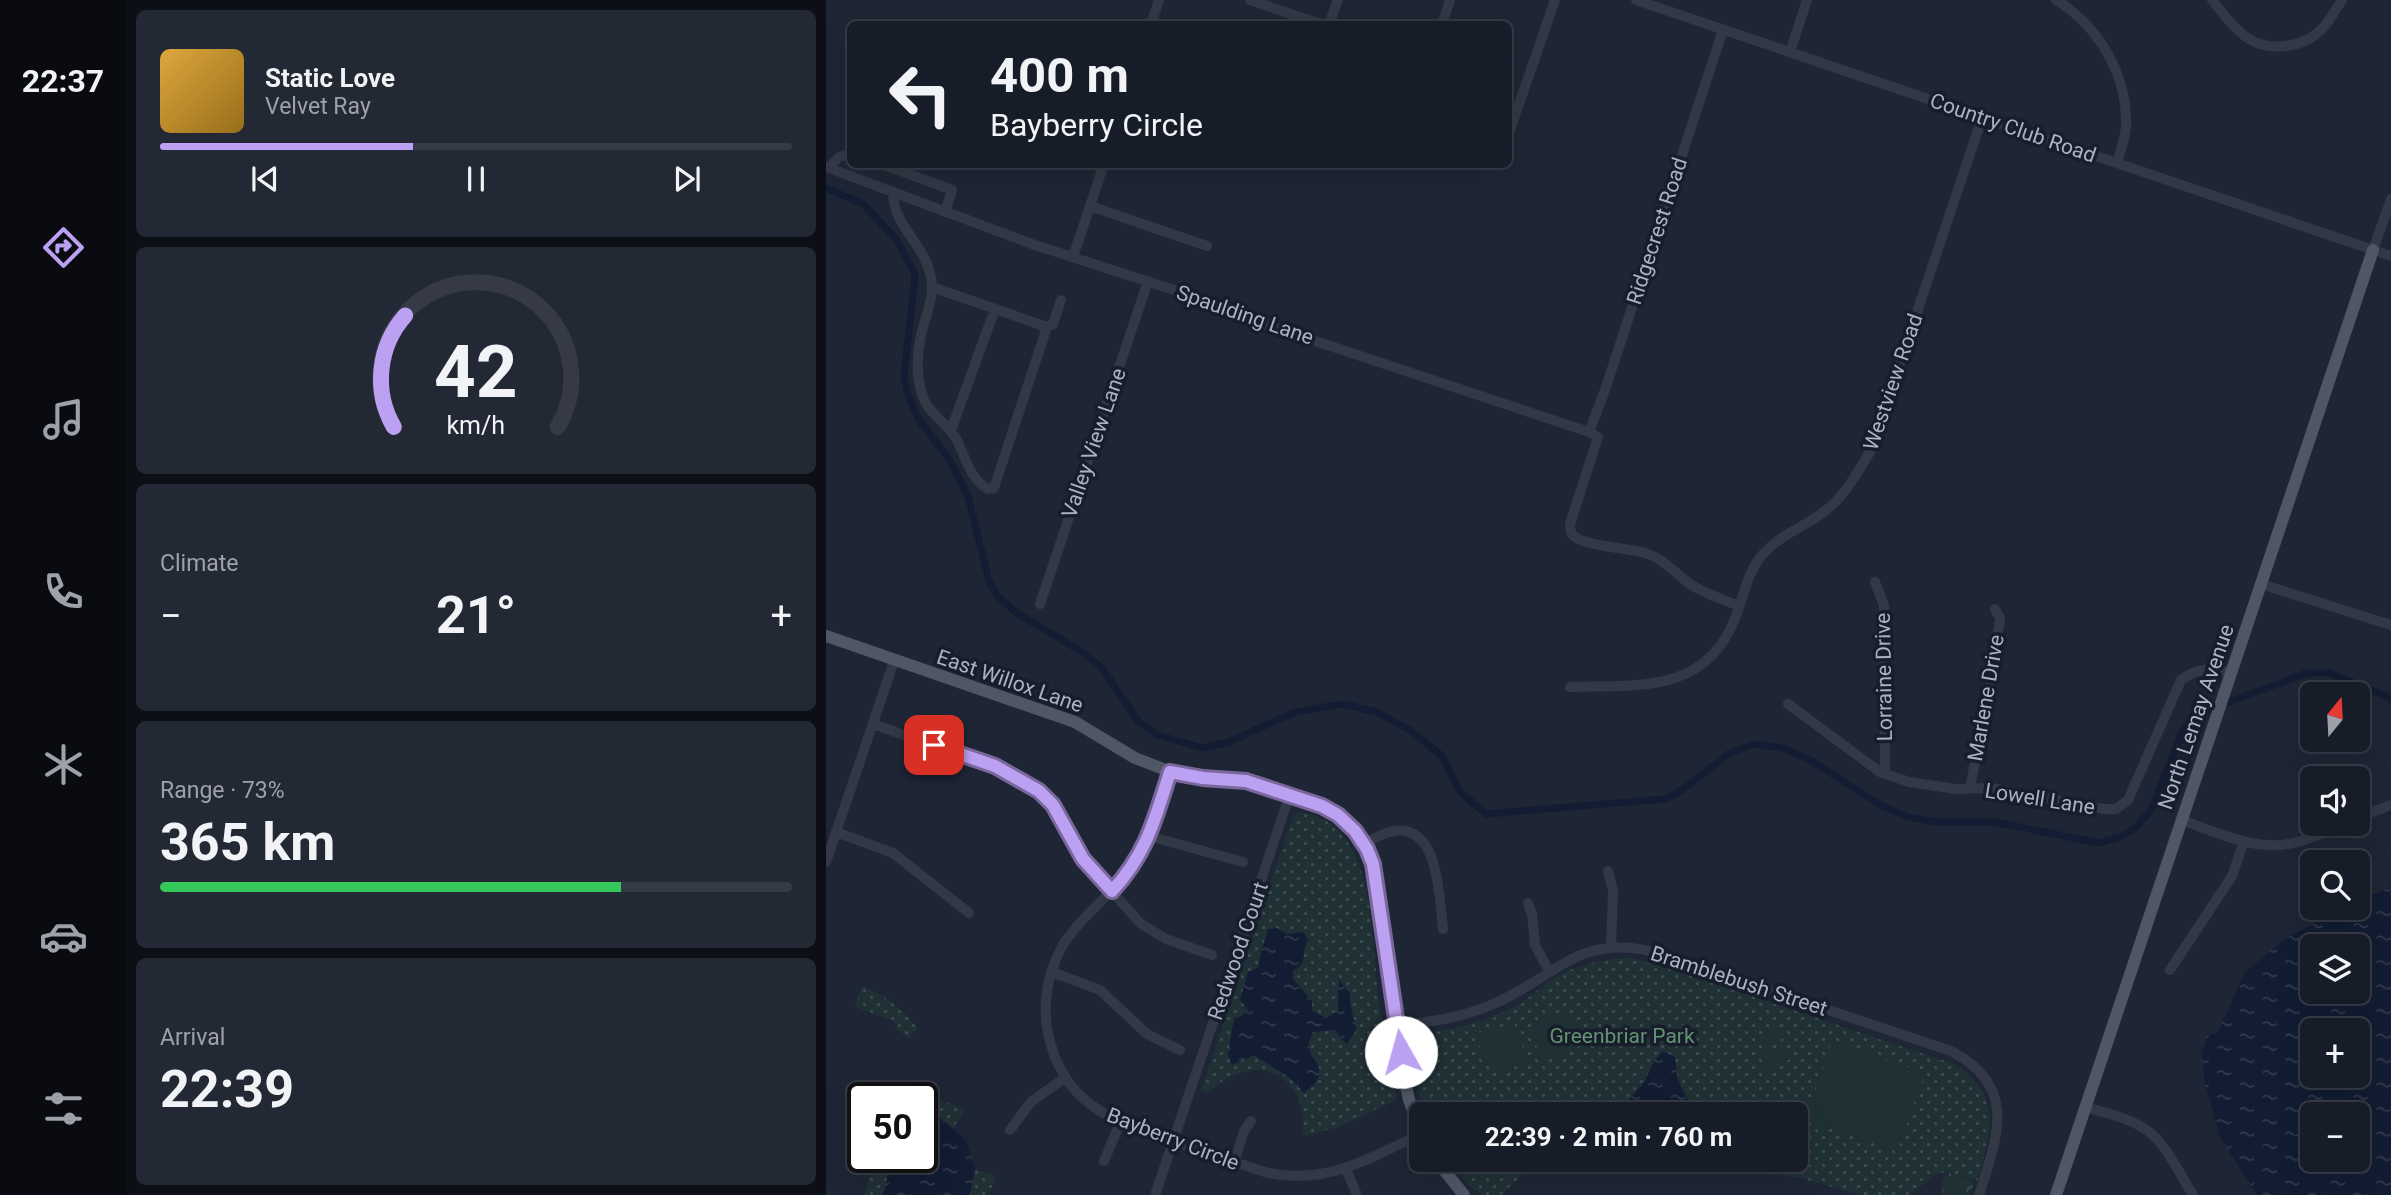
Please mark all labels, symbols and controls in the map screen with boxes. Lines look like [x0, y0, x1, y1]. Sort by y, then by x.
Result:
text: 400 m [990, 47, 1129, 104]
icon: left [875, 49, 966, 140]
text: 22:37 [22, 62, 104, 100]
text: Static Love [265, 63, 395, 93]
street label: Country Club Road [1927, 88, 2099, 168]
text: Velvet Ray [265, 93, 371, 120]
text: Bayberry Circle [990, 106, 1203, 144]
street label: Ridgecrest Road [1622, 155, 1692, 307]
icon: previous [246, 160, 284, 198]
icon: pause [457, 160, 495, 198]
icon: next [668, 160, 706, 198]
icon: directions [39, 223, 88, 272]
street label: Spaulding Lane [1173, 280, 1317, 350]
street label: Westview Road [1858, 311, 1928, 453]
text: 42 [434, 329, 518, 415]
street label: Valley View Lane [1057, 365, 1131, 521]
icon: music [39, 395, 88, 444]
text: km/h [447, 410, 505, 439]
text: Climate [160, 550, 239, 577]
icon: phone [39, 567, 88, 616]
text: 21° [436, 585, 516, 646]
text: − [160, 594, 182, 638]
text: + [770, 594, 792, 638]
street label: Lorraine Drive [1871, 612, 1897, 742]
street label: North Lemay Avenue [2153, 621, 2239, 813]
street label: Marlene Drive [1963, 633, 2009, 763]
street label: East Willox Lane [934, 645, 1086, 717]
north arrow [2300, 682, 2370, 752]
map controls [2300, 682, 2370, 1172]
pin [904, 715, 964, 775]
icon: arrive [915, 726, 953, 764]
icon: climate [39, 740, 88, 789]
button: sound [2300, 766, 2370, 836]
text: Range · 73% [160, 777, 285, 804]
street label: Lowell Lane [1983, 778, 2097, 820]
text: 365 km [160, 812, 335, 873]
button: search [2300, 850, 2370, 920]
street label: Redwood Court [1203, 879, 1273, 1023]
icon: car [39, 912, 88, 961]
button: layers [2300, 934, 2370, 1004]
street label: Bramblebush Street [1648, 941, 1830, 1021]
position arrow [1364, 1015, 1438, 1089]
button: + [2300, 1018, 2370, 1088]
text: Arrival [160, 1024, 225, 1051]
park label: Greenbriar Park [1549, 1024, 1695, 1048]
text: 22:39 [160, 1059, 294, 1120]
speed limit sign: 50 [847, 1082, 938, 1173]
icon: filters [39, 1084, 88, 1133]
button: − [2300, 1102, 2370, 1172]
street label: Bayberry Circle [1103, 1103, 1243, 1175]
text: 22:39 · 2 min · 760 m [1485, 1122, 1732, 1152]

